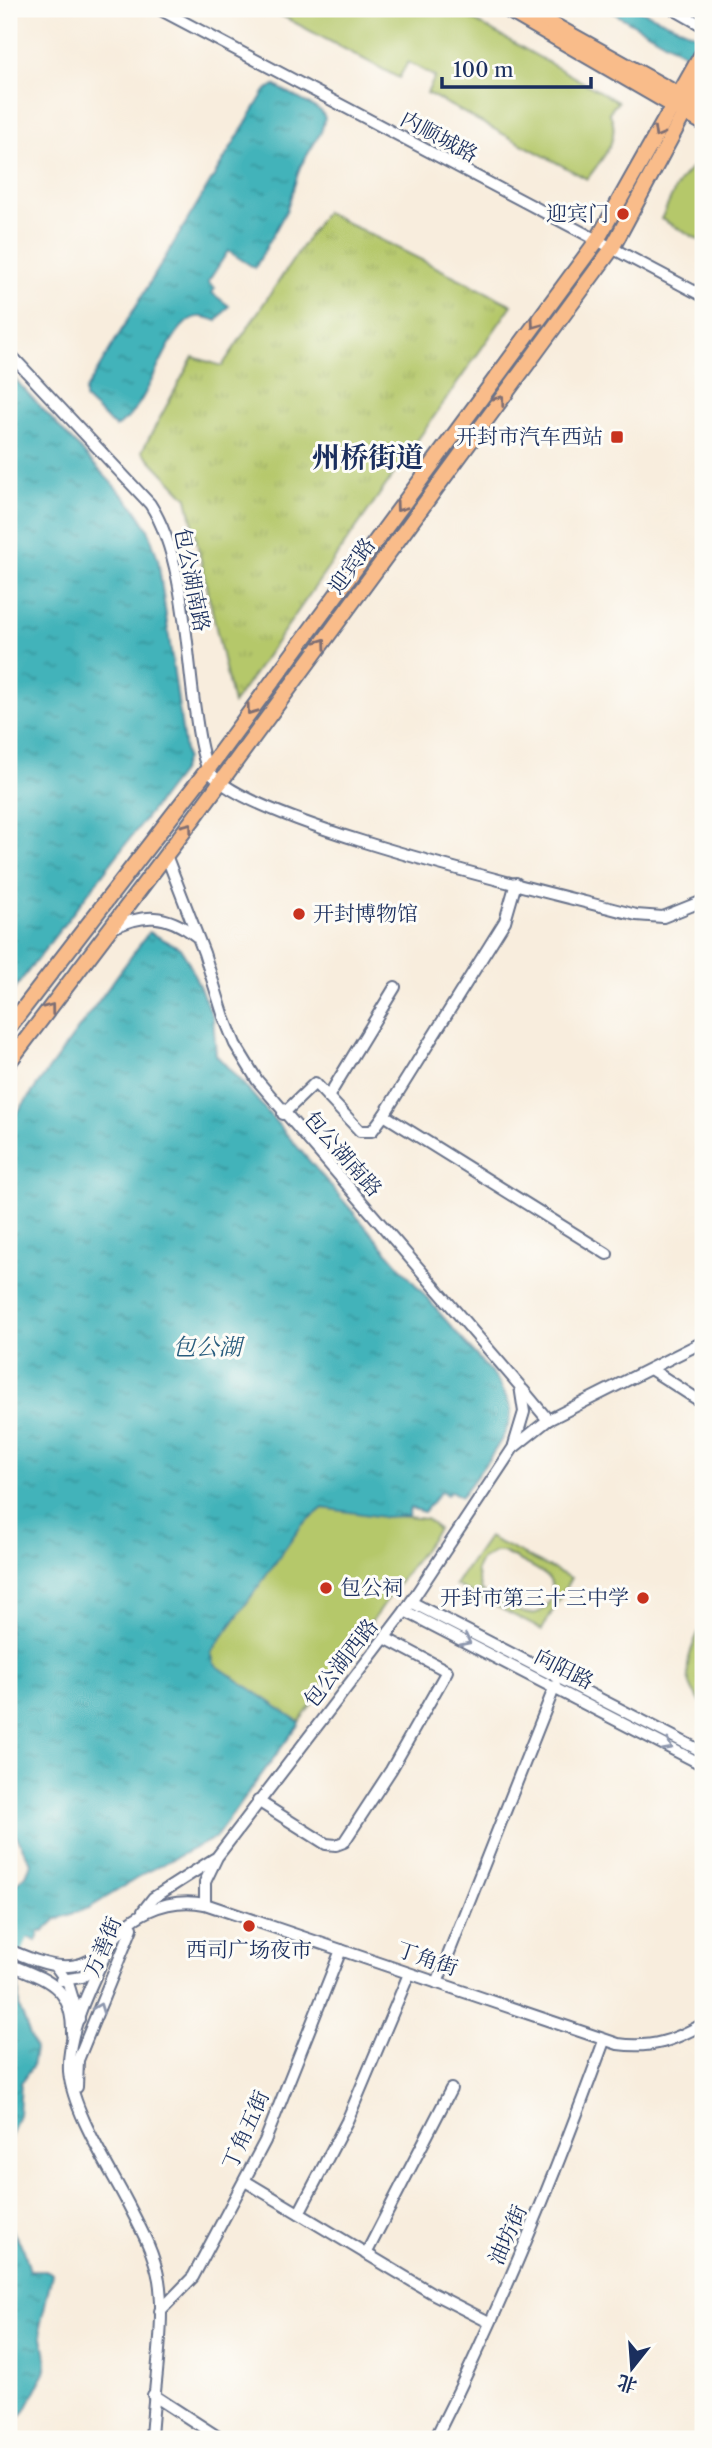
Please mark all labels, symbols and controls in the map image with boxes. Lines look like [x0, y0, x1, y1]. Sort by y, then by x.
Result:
scale bar [442, 46, 591, 90]
text: 100 m [453, 57, 514, 82]
street label: 内顺城路 [396, 106, 482, 167]
one-way arrow [653, 126, 666, 138]
place label: 迎宾门 [546, 201, 609, 226]
marker: 迎宾门 [615, 206, 631, 222]
one-way arrow [531, 316, 544, 329]
one-way arrow [491, 395, 504, 408]
place label: 开封市汽车西站 [456, 424, 603, 449]
marker: 开封市汽车西站 [609, 429, 625, 445]
district label: 州桥街道 [312, 440, 424, 474]
one-way arrow [396, 499, 409, 512]
street label: 包公湖南路 [170, 526, 215, 634]
street label: 迎宾路 [323, 533, 380, 599]
one-way arrow [313, 638, 326, 651]
one-way arrow [247, 702, 259, 715]
one-way arrow [179, 822, 192, 834]
place label: 开封博物馆 [313, 901, 418, 926]
marker: 开封博物馆 [291, 906, 307, 922]
one-way arrow [42, 1003, 54, 1015]
street label: 包公湖南路 [300, 1106, 387, 1201]
water label: 包公湖 [173, 1333, 246, 1361]
place label: 包公祠 [340, 1575, 403, 1600]
marker: 包公祠 [318, 1580, 334, 1596]
place label: 开封市第三十三中学 [440, 1585, 629, 1610]
marker: 开封市第三十三中学 [635, 1590, 651, 1606]
street label: 包公湖西路 [298, 1614, 383, 1712]
one-way arrow [459, 1633, 471, 1647]
street label: 向阳路 [530, 1643, 598, 1694]
one-way arrow [661, 1738, 673, 1751]
street label: 万善街 [79, 1913, 126, 1981]
marker: 西司广场夜市 [241, 1918, 257, 1934]
street label: 丁角街 [393, 1936, 461, 1981]
place label: 西司广场夜市 [186, 1937, 312, 1962]
one-way arrow [90, 2002, 104, 2014]
street label: 丁角五街 [217, 2086, 274, 2173]
street label: 油坊街 [483, 2201, 532, 2269]
north arrow [596, 2332, 666, 2402]
text: 北 [615, 2370, 640, 2398]

